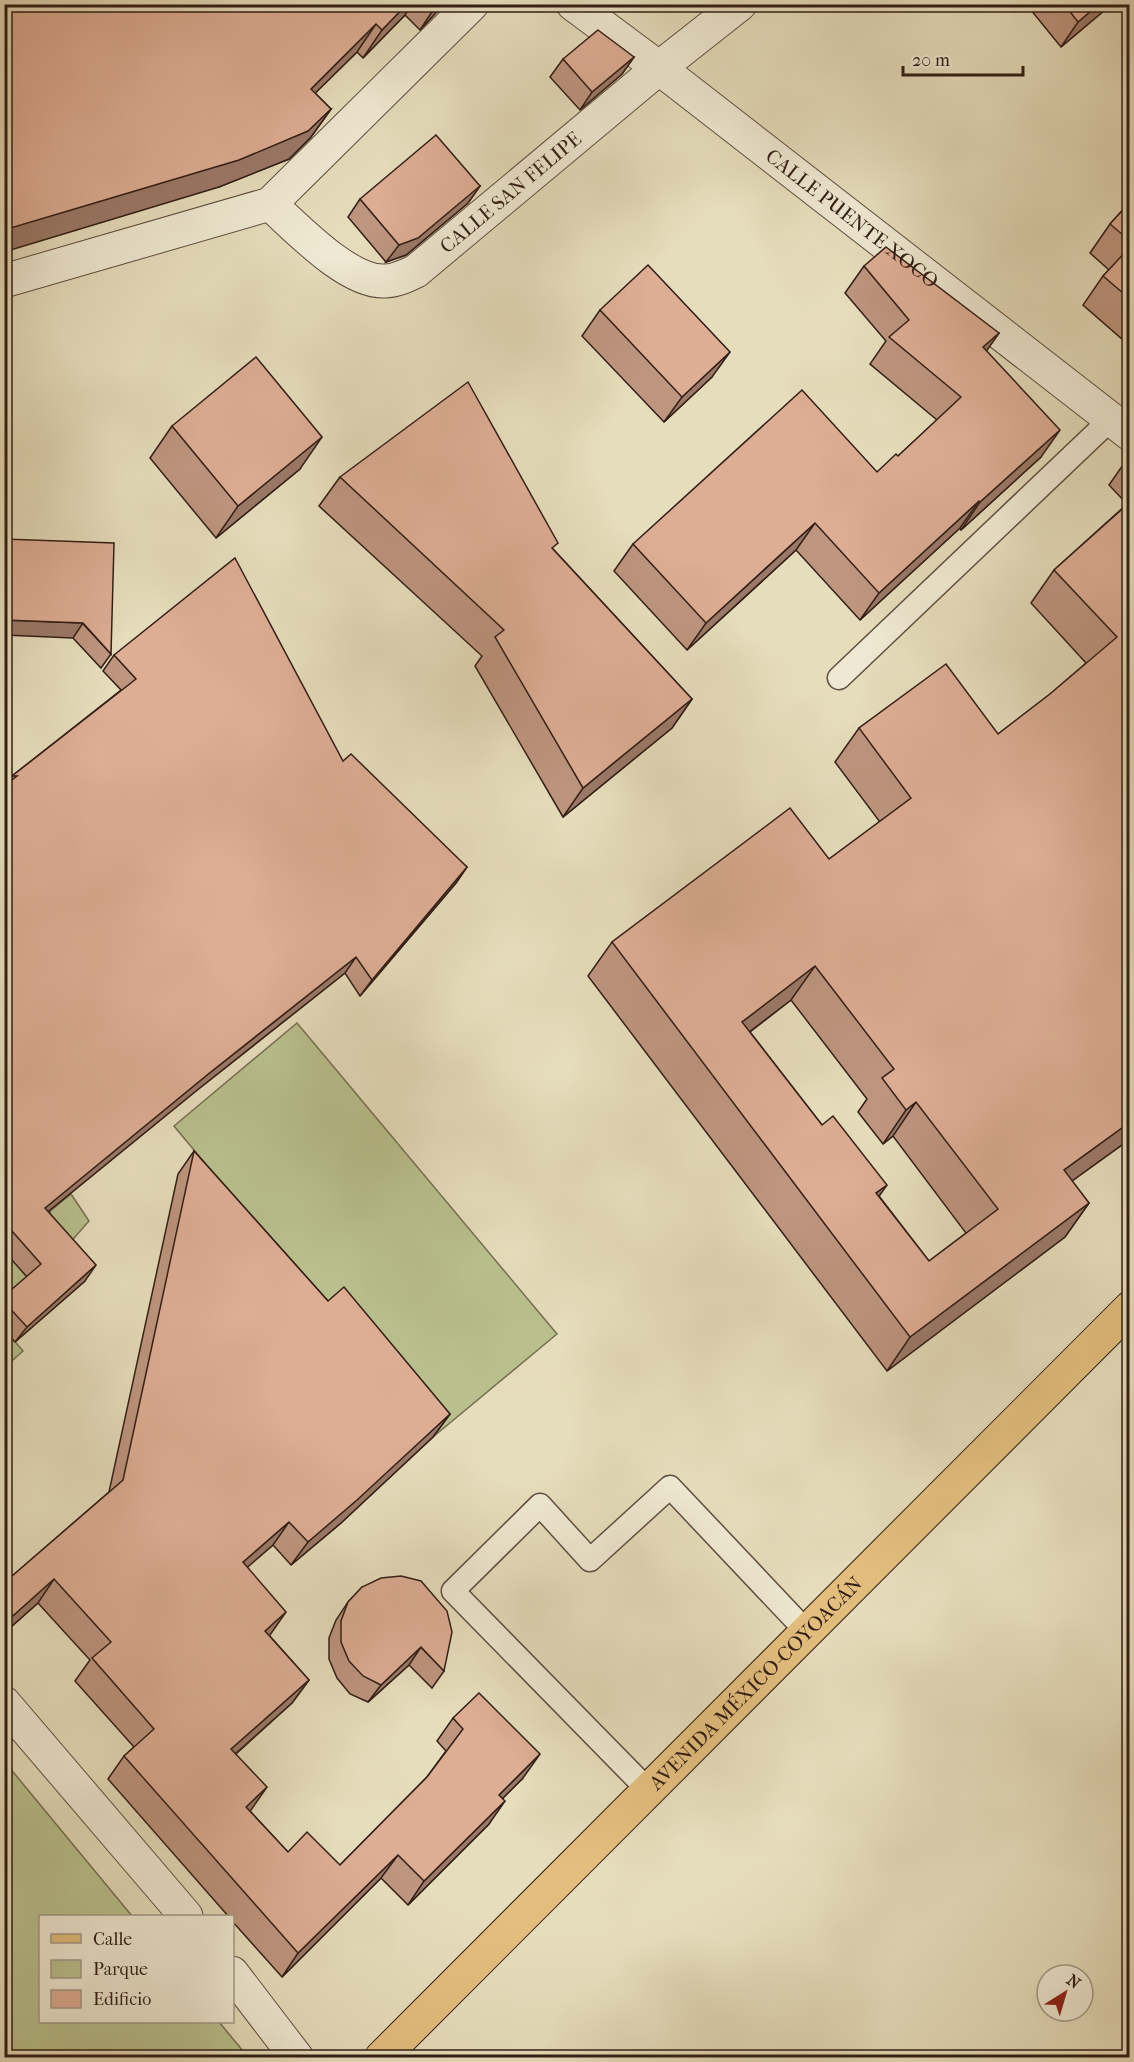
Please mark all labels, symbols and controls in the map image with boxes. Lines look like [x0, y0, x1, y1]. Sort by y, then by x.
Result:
scale bar [903, 39, 1023, 77]
text: 20 m [912, 50, 950, 71]
street label: CALLE SAN FELIPE [435, 127, 586, 258]
street label: CALLE PUENTE XOCO [761, 144, 943, 293]
street label: AVENIDA MÉXICO-COYOACÁN [644, 1572, 867, 1795]
legend [39, 1915, 234, 2023]
text: Calle [93, 1929, 132, 1950]
text: Parque [93, 1959, 148, 1980]
north arrow [1035, 1963, 1095, 2023]
text: N [1063, 1970, 1085, 1993]
text: Edificio [93, 1989, 151, 2010]

